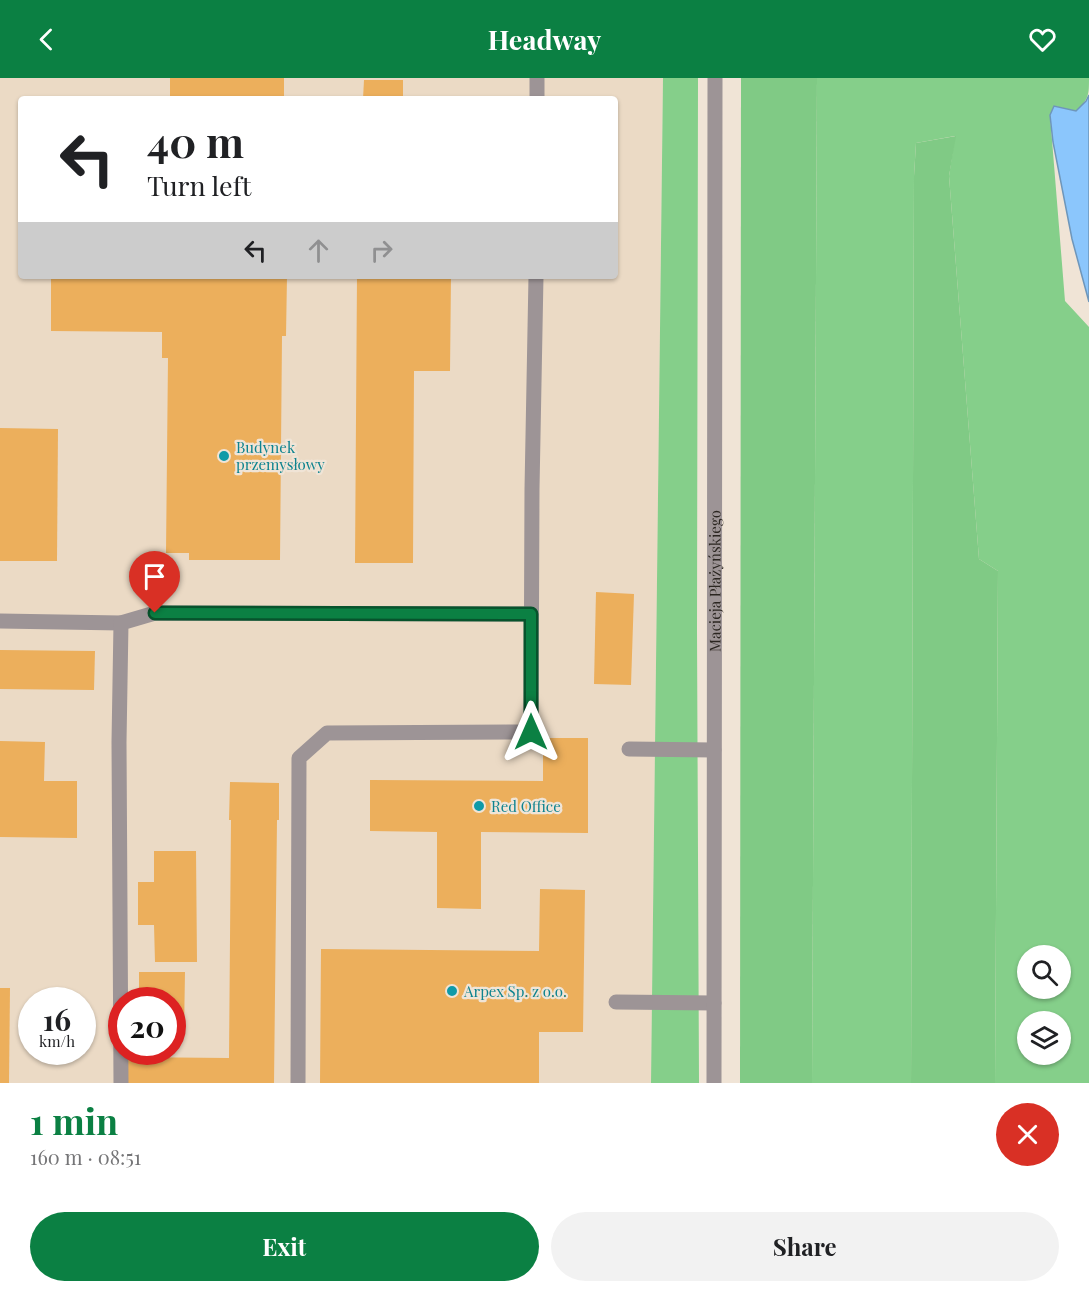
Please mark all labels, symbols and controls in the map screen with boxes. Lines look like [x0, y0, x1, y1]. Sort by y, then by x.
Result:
text: Headway [488, 21, 601, 57]
icon: back [30, 23, 63, 56]
icon: heart [1026, 23, 1059, 56]
text: 40 m [147, 113, 244, 169]
icon: left [48, 120, 126, 198]
text: Turn left [147, 167, 251, 203]
icon: left [239, 234, 272, 267]
icon: ahead [302, 234, 335, 267]
icon: right [365, 234, 398, 267]
place label: Budynek przemysłowy [236, 437, 325, 474]
marker: Budynek przemysłowy [217, 449, 231, 463]
street label: Macieja Płażyńskiego [704, 510, 725, 652]
pin [129, 551, 180, 613]
icon: arrive [138, 560, 171, 593]
position arrow [499, 700, 563, 764]
place label: Red Office [491, 796, 561, 816]
marker: Red Office [472, 799, 486, 813]
map controls [1017, 945, 1071, 1065]
button: search [1017, 945, 1071, 999]
place label: Arpex Sp. z o.o. [463, 981, 567, 1001]
marker: Arpex Sp. z o.o. [445, 984, 459, 998]
speed limit sign: 20 [108, 987, 186, 1065]
text: 16 [43, 999, 71, 1039]
button: layers [1017, 1011, 1071, 1065]
text: km/h [39, 1031, 75, 1051]
text: 1 min [30, 1096, 118, 1144]
button: close [996, 1103, 1059, 1166]
text: 160 m · 08:51 [30, 1143, 141, 1170]
button: Exit [30, 1212, 539, 1281]
button: Share [551, 1212, 1059, 1281]

